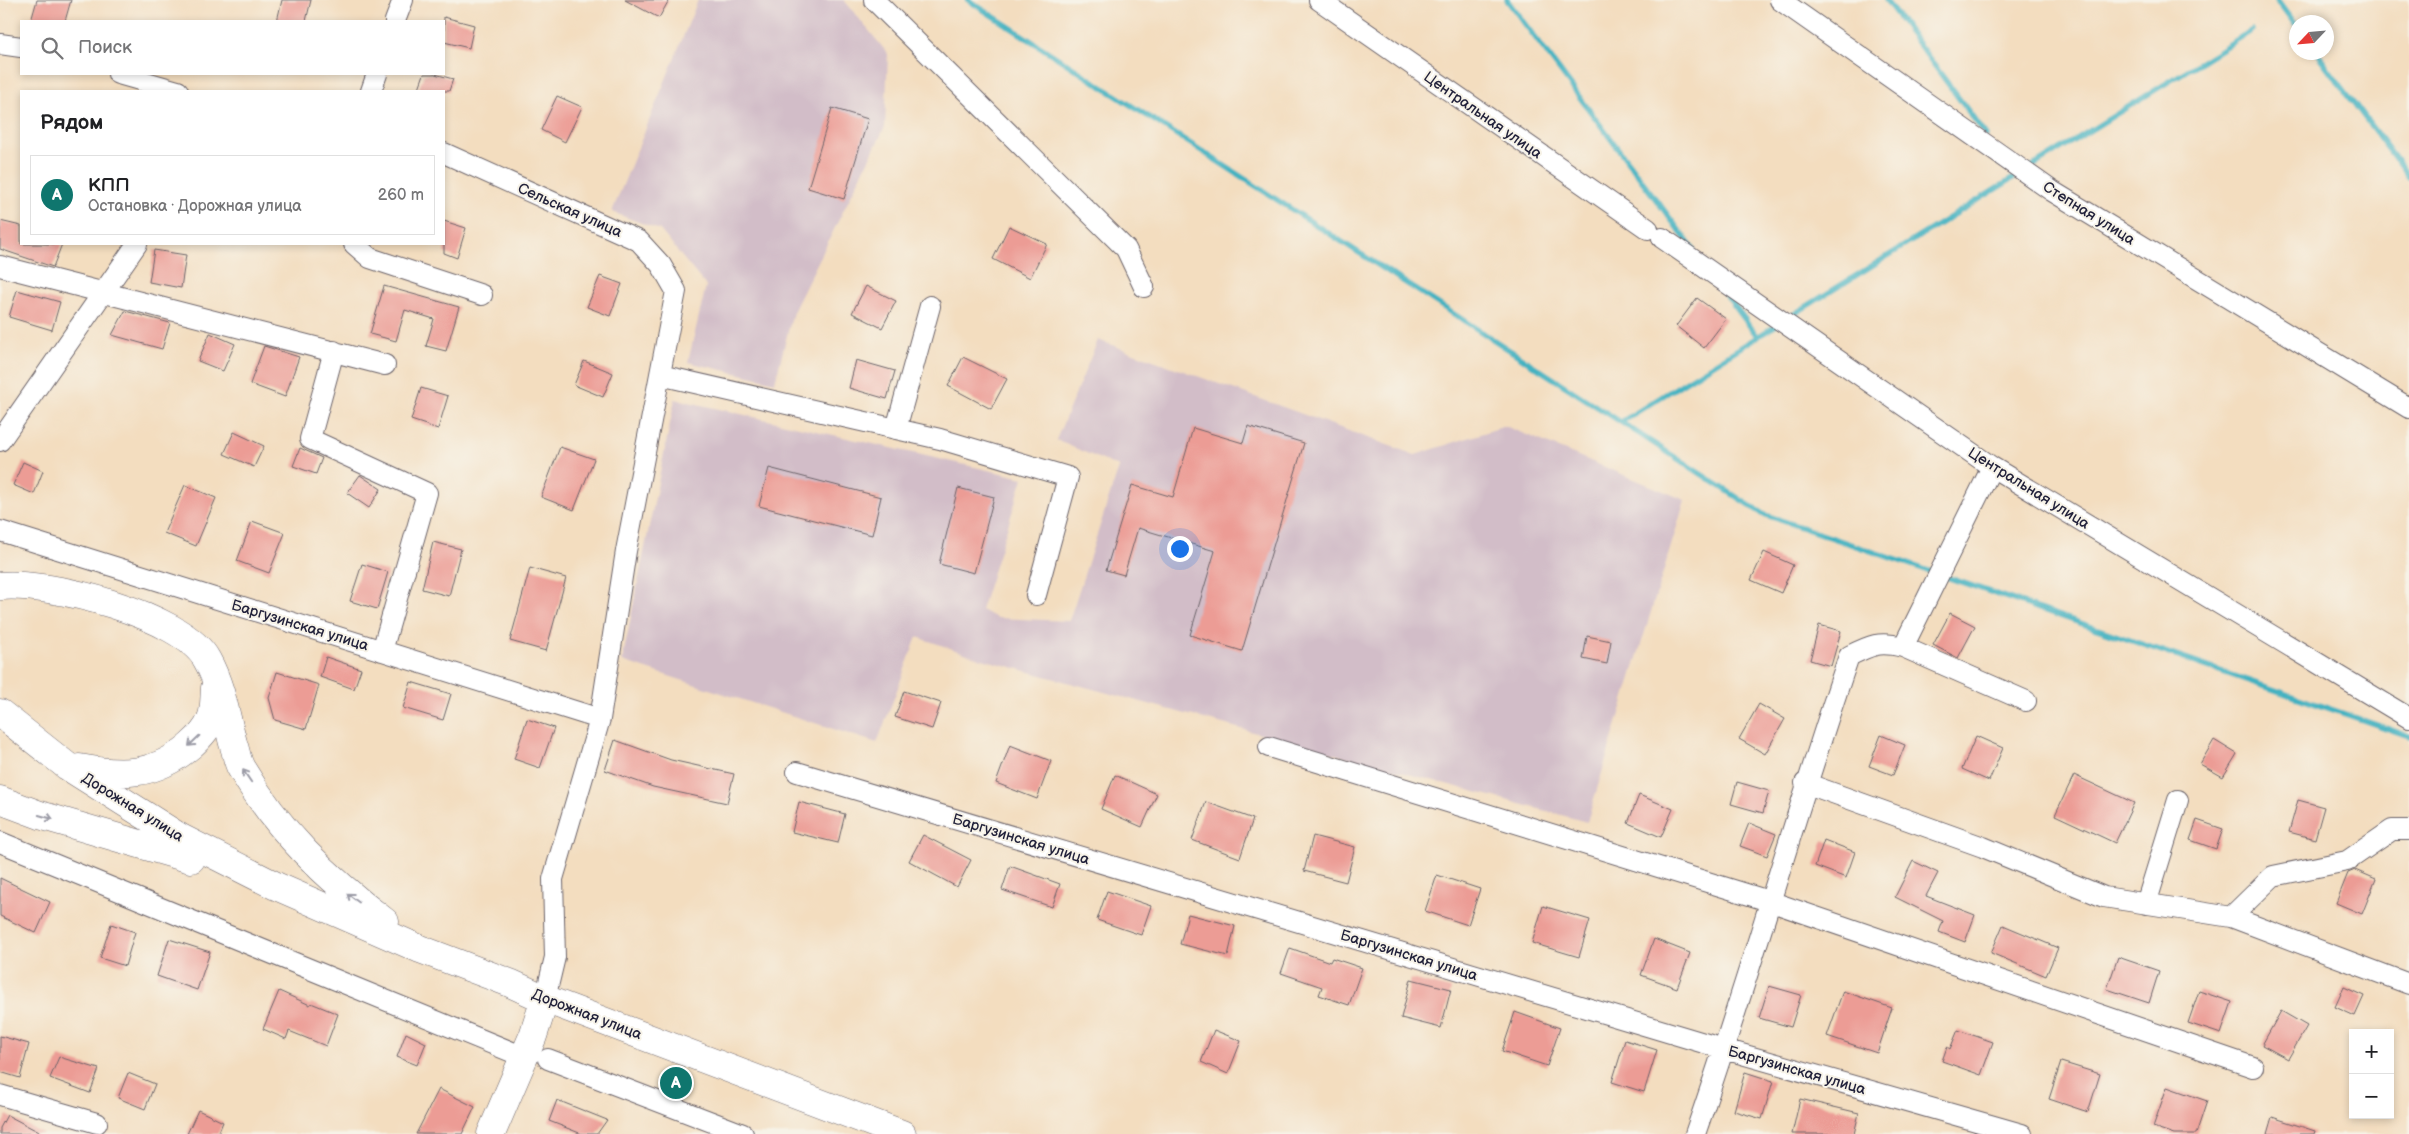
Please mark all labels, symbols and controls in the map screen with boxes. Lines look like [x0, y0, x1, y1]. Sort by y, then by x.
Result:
north arrow [2289, 15, 2334, 60]
search box [20, 20, 445, 75]
icon: search [38, 34, 66, 62]
text: Поиск [78, 36, 132, 59]
street label: Центральная улица [1420, 68, 1546, 163]
text: Рядом [40, 110, 103, 135]
text: КПП [88, 174, 130, 197]
street label: Степная улица [2039, 177, 2139, 249]
street label: Сельская улица [515, 179, 625, 242]
text: A [52, 186, 62, 205]
text: 260 m [378, 186, 424, 205]
text: Остановка · Дорожная улица [88, 197, 302, 216]
street label: Центральная улица [1964, 443, 2093, 534]
your location [1167, 536, 1193, 562]
street label: Баргузинская улица [229, 596, 371, 655]
one-way arrow [188, 735, 201, 747]
street label: Дорожная улица [78, 769, 187, 846]
one-way arrow [241, 770, 251, 784]
street label: Баргузинская улица [950, 810, 1092, 869]
one-way arrow [37, 812, 53, 822]
one-way arrow [347, 892, 360, 903]
street label: Баргузинская улица [1338, 926, 1480, 985]
street label: Дорожная улица [529, 985, 645, 1044]
map controls [2349, 1029, 2394, 1119]
button: + [2349, 1029, 2394, 1074]
street label: Баргузинская улица [1726, 1042, 1868, 1099]
pin: A [660, 1064, 692, 1102]
button: − [2349, 1074, 2394, 1119]

